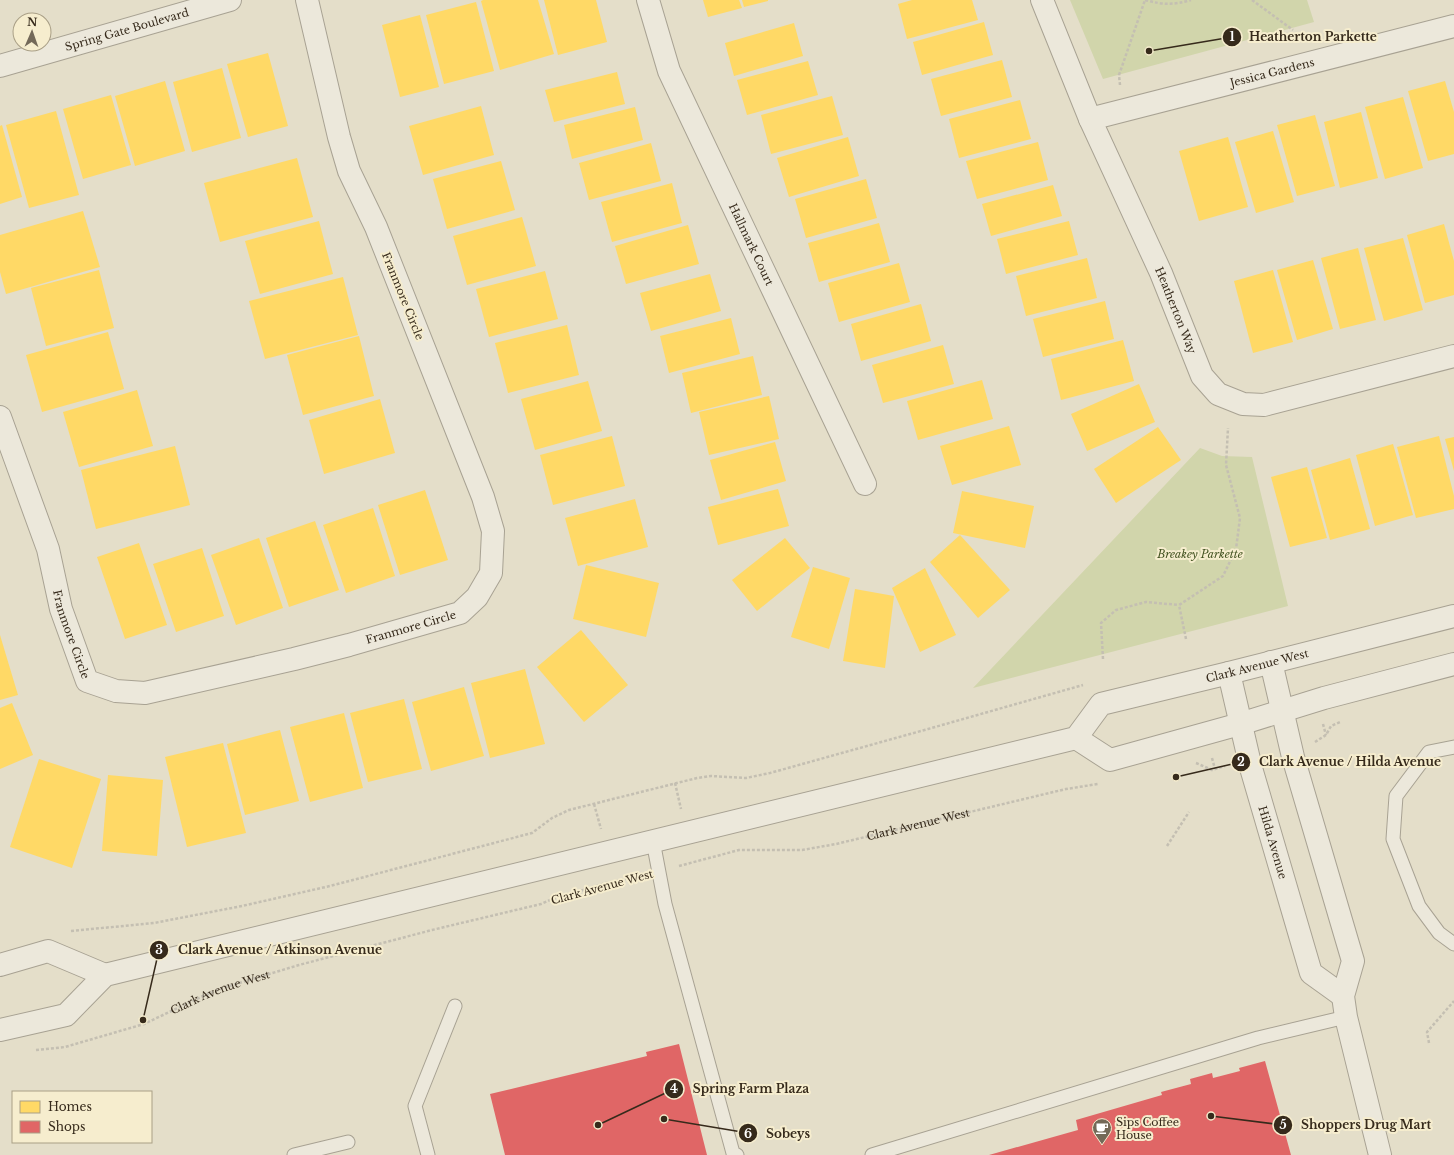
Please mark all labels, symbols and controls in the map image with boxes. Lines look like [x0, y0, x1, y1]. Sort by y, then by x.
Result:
street label: Spring Gate Boulevard [63, 5, 191, 54]
north arrow [12, 12, 52, 52]
text: N [27, 15, 38, 29]
callout: Heatherton Parkette [1222, 25, 1385, 49]
text: 1 [1229, 29, 1235, 44]
text: Heatherton Parkette [1249, 29, 1377, 44]
street label: Jessica Gardens [1227, 55, 1316, 90]
street label: Hallmark Court [726, 201, 777, 288]
street label: Franmore Circle [379, 250, 427, 342]
street label: Heatherton Way [1152, 265, 1199, 356]
park label: Breakey Parkette [1156, 547, 1243, 561]
street label: Franmore Circle [50, 588, 93, 681]
street label: Franmore Circle [364, 608, 458, 647]
street label: Clark Avenue West [1204, 646, 1311, 685]
callout: Clark Avenue / Hilda Avenue [1231, 750, 1450, 774]
text: 2 [1237, 754, 1245, 769]
text: Clark Avenue / Hilda Avenue [1259, 754, 1441, 769]
street label: Hilda Avenue [1255, 804, 1290, 881]
street label: Clark Avenue West [865, 805, 972, 843]
street label: Clark Avenue West [549, 866, 655, 907]
callout: Clark Avenue / Atkinson Avenue [149, 938, 391, 962]
text: 3 [155, 942, 163, 957]
text: Clark Avenue / Atkinson Avenue [178, 942, 382, 957]
street label: Clark Avenue West [168, 967, 272, 1018]
callout: Spring Farm Plaza [664, 1077, 817, 1101]
text: 4 [670, 1081, 678, 1096]
text: Spring Farm Plaza [693, 1081, 809, 1096]
legend [12, 1091, 152, 1143]
text: Homes [48, 1099, 92, 1114]
callout: Shoppers Drug Mart [1273, 1113, 1439, 1137]
place label: Sips Coffee House [1116, 1115, 1179, 1142]
cafe icon: Sips Coffee House [1091, 1117, 1113, 1145]
text: 5 [1279, 1117, 1287, 1132]
text: Shoppers Drug Mart [1301, 1117, 1431, 1132]
text: Shops [48, 1119, 85, 1134]
callout: Sobeys [738, 1121, 818, 1145]
text: 6 [744, 1126, 752, 1141]
text: Sobeys [766, 1126, 810, 1141]

